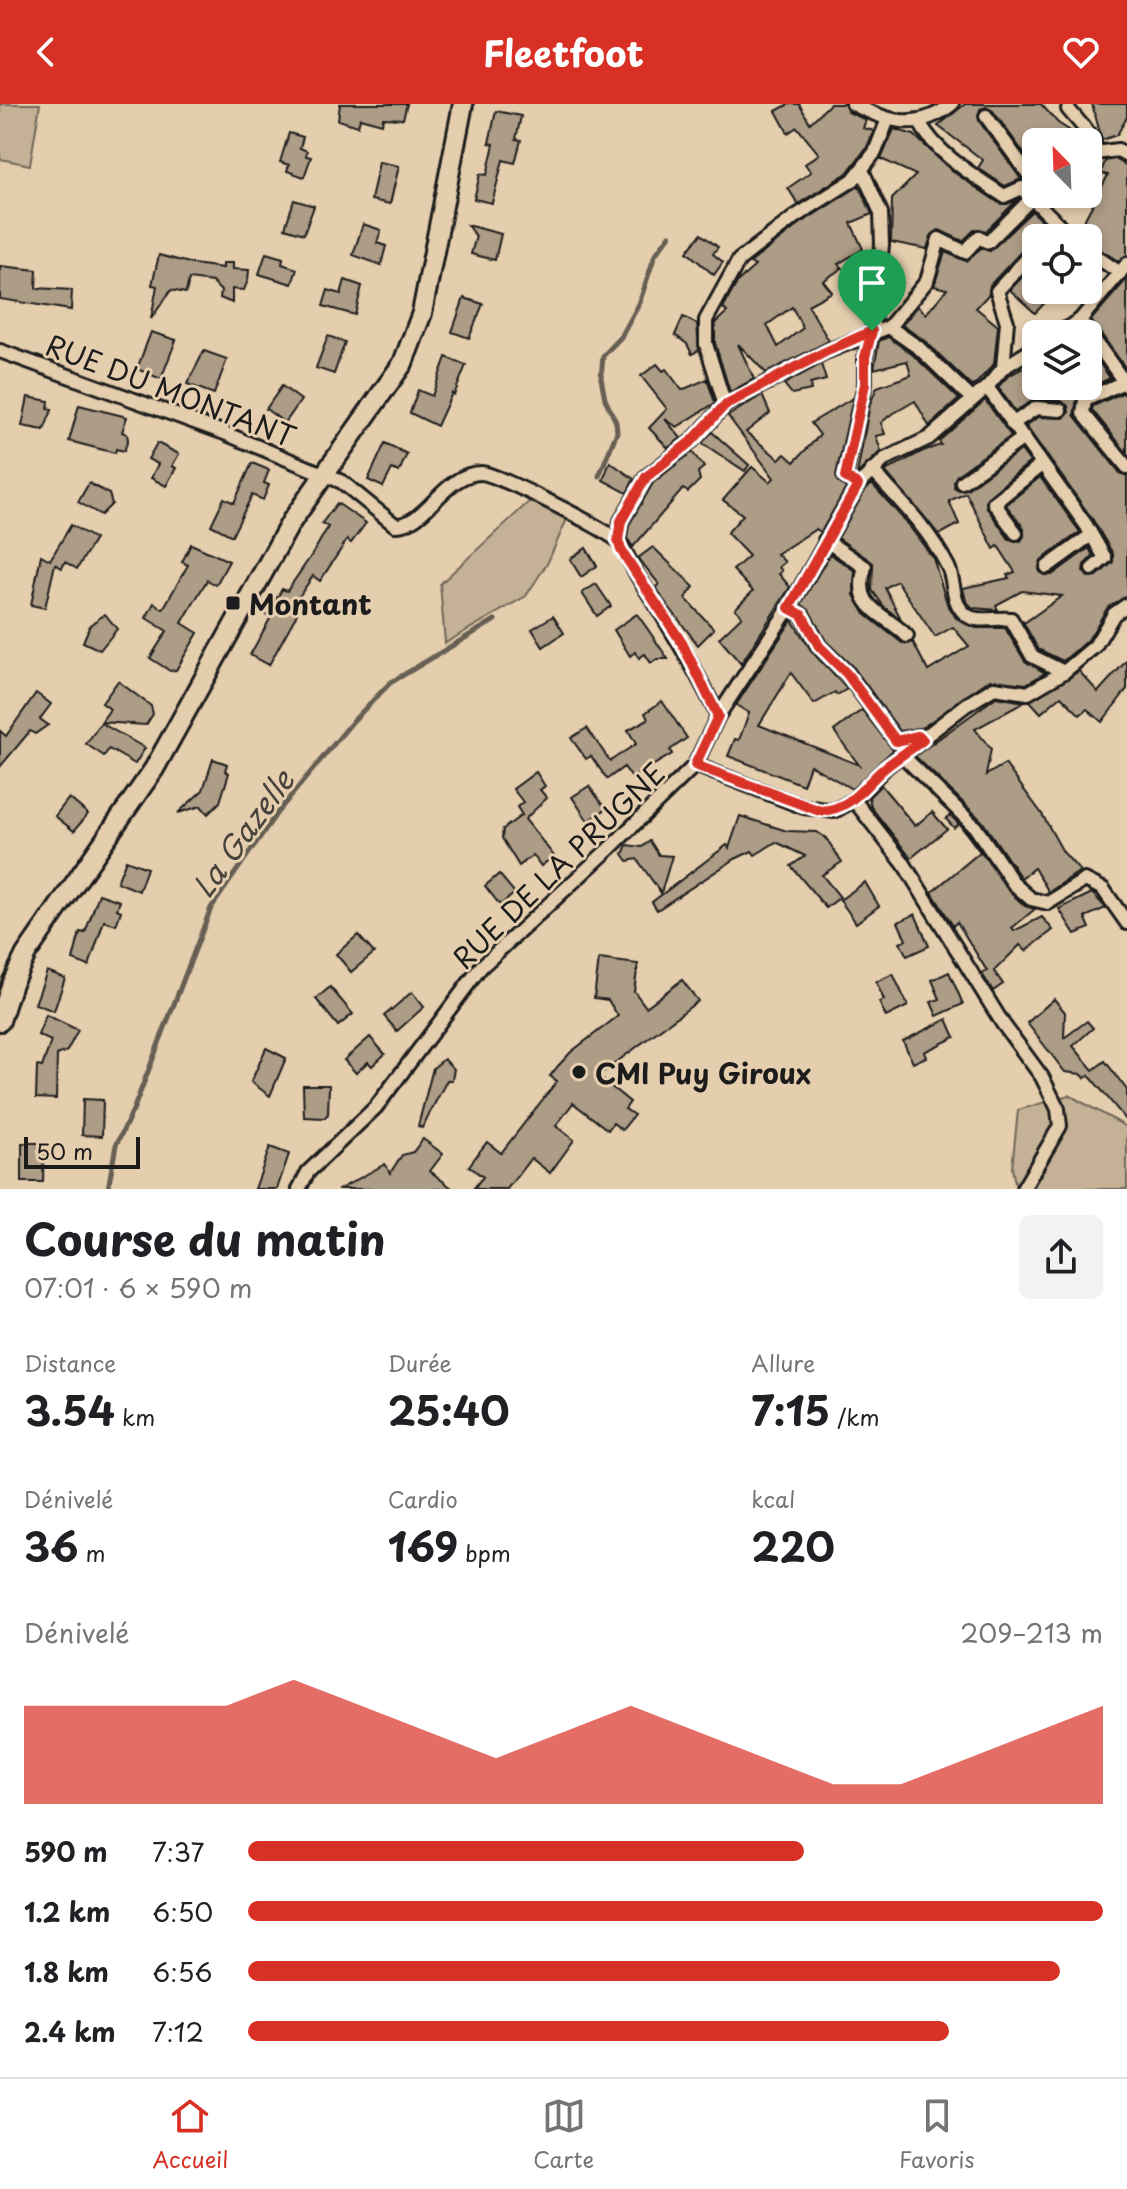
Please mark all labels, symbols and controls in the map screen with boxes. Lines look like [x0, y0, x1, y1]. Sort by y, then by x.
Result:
text: Fleetfoot [483, 25, 644, 79]
icon: back [24, 30, 68, 74]
icon: heart [1059, 30, 1103, 74]
north arrow [1022, 128, 1102, 208]
map controls [1022, 128, 1102, 400]
button: locate [1022, 224, 1102, 304]
pin [838, 249, 906, 331]
icon: arrive [850, 261, 894, 305]
button: layers [1022, 320, 1102, 400]
street label: RUE DU MONTANT [40, 323, 303, 458]
place label: Montant [249, 582, 372, 625]
marker: Montant [224, 594, 242, 612]
street label: RUE DE LA PRUGNE [442, 752, 674, 978]
water label: La Gazelle [180, 758, 305, 906]
place label: CMI Puy Giroux [595, 1051, 811, 1094]
marker: CMI Puy Giroux [570, 1063, 588, 1081]
scale bar [24, 1133, 140, 1169]
text: 50 m [36, 1134, 93, 1167]
text: Course du matin [24, 1205, 386, 1271]
button: share [1019, 1215, 1103, 1299]
text: 07:01 · 6 × 590 m [24, 1268, 252, 1307]
text: Distance [24, 1346, 116, 1379]
text: Durée [388, 1346, 452, 1379]
text: Allure [751, 1346, 815, 1379]
text: 3.54 [24, 1379, 115, 1440]
text: 25:40 [388, 1379, 510, 1440]
text: 7:15 [751, 1379, 830, 1440]
text: km [115, 1400, 155, 1433]
text: /km [830, 1400, 879, 1433]
text: Dénivelé [24, 1482, 113, 1515]
text: Cardio [388, 1482, 458, 1515]
text: kcal [751, 1482, 795, 1515]
text: 36 [24, 1515, 78, 1576]
text: 169 [388, 1515, 458, 1576]
text: 220 [751, 1515, 835, 1576]
text: m [78, 1536, 106, 1569]
text: bpm [458, 1536, 511, 1569]
text: Dénivelé [24, 1613, 129, 1652]
text: 209–213 m [960, 1613, 1103, 1652]
text: 590 m [24, 1832, 108, 1871]
text: 7:37 [152, 1832, 204, 1871]
text: 1.2 km [24, 1892, 110, 1931]
text: 6:50 [152, 1892, 213, 1931]
text: 1.8 km [24, 1952, 109, 1991]
text: 6:56 [152, 1952, 212, 1991]
text: 2.4 km [24, 2012, 116, 2051]
text: 7:12 [152, 2012, 204, 2051]
tab: Accueil [152, 2094, 228, 2175]
tab: Carte [533, 2094, 594, 2175]
tab: Favoris [899, 2094, 975, 2175]

